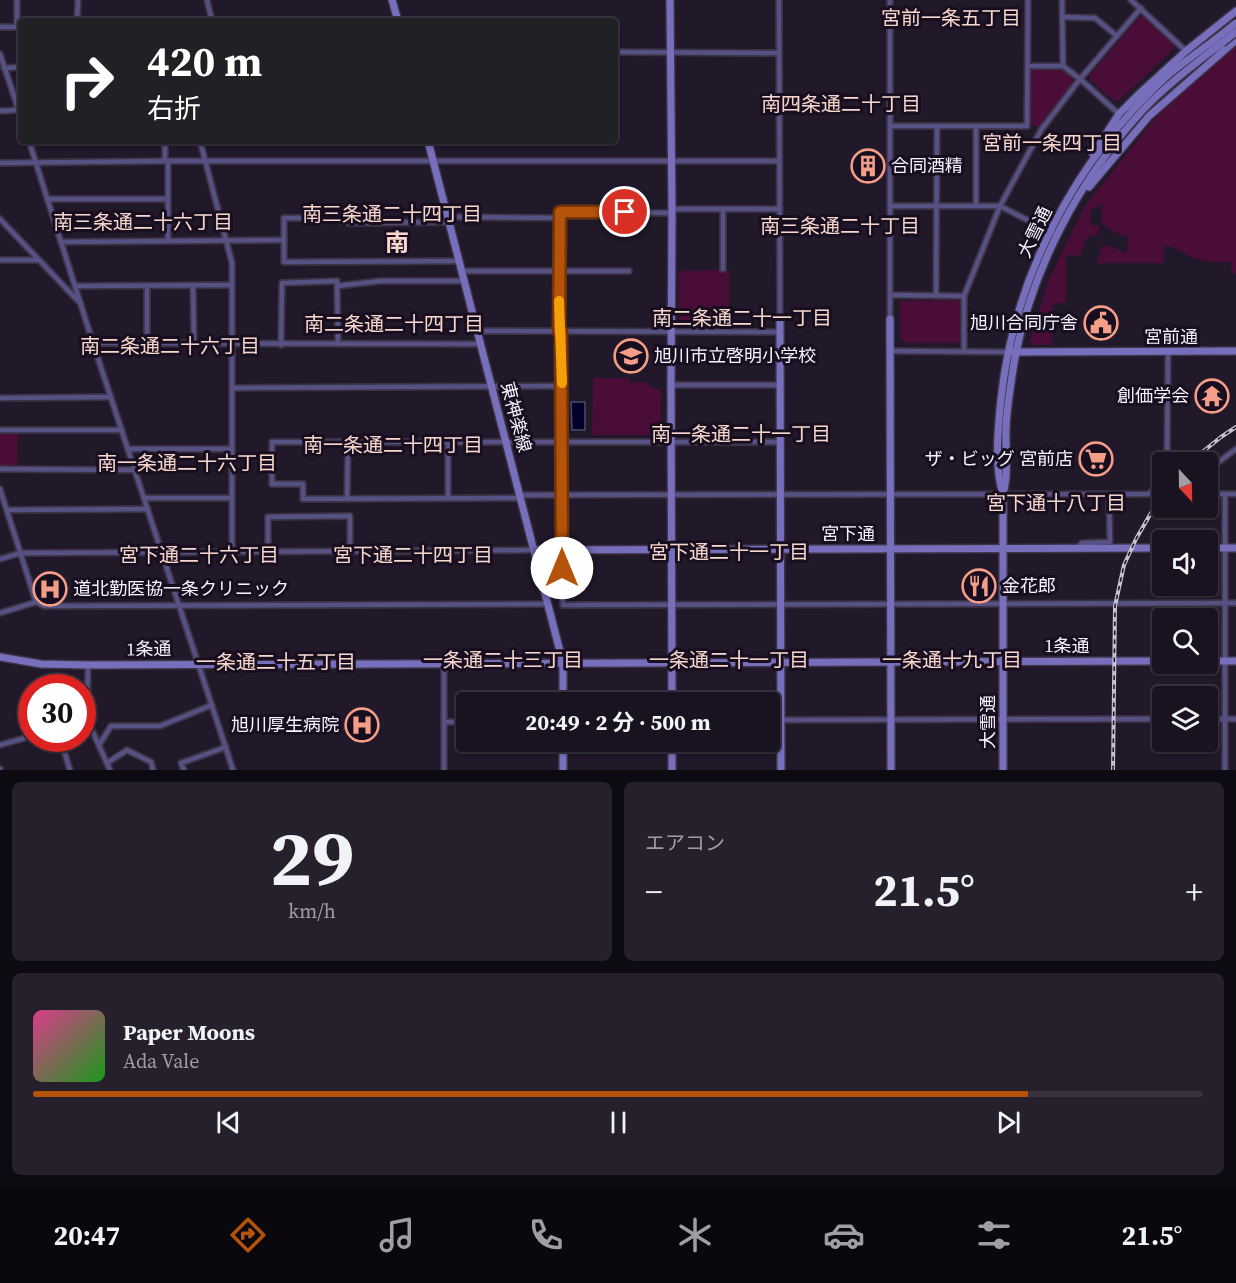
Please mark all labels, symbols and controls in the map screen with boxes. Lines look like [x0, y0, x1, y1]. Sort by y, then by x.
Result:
district label: 宮前一条五丁目 [881, 4, 1021, 32]
text: 420 m [147, 32, 262, 90]
icon: right [48, 42, 126, 120]
text: 右折 [147, 90, 201, 127]
district label: 南四条通二十丁目 [761, 90, 921, 118]
district label: 宮前一条四丁目 [982, 129, 1122, 157]
building icon: 合同酒精 [850, 148, 886, 184]
place label: 合同酒精 [891, 153, 963, 178]
pin [599, 186, 650, 237]
icon: arrive [608, 195, 641, 228]
district label: 南三条通二十四丁目 [302, 200, 482, 228]
street label: 大雪通 [1011, 202, 1058, 262]
district label: 南三条通二十六丁目 [53, 208, 233, 236]
district label: 南三条通二十丁目 [760, 212, 920, 240]
district label: 南 [385, 226, 409, 259]
district label: 南二条通二十一丁目 [652, 304, 832, 332]
public building icon: 旭川合同庁舎 [1083, 305, 1119, 341]
district label: 南二条通二十四丁目 [304, 310, 484, 338]
place label: 旭川合同庁舎 [970, 310, 1078, 335]
street label: 宮前通 [1144, 324, 1198, 349]
district label: 南二条通二十六丁目 [80, 332, 260, 360]
school or university icon: 旭川市立啓明小学校 [613, 338, 649, 374]
place label: 旭川市立啓明小学校 [654, 343, 816, 368]
temple icon: 創価学会 [1194, 378, 1230, 414]
street label: 東神楽線 [495, 379, 538, 455]
place label: 創価学会 [1117, 383, 1189, 408]
district label: 南一条通二十一丁目 [651, 420, 831, 448]
district label: 南一条通二十四丁目 [303, 431, 483, 459]
supermarket icon: ザ・ビッグ 宮前店 [1078, 441, 1114, 477]
place label: ザ・ビッグ 宮前店 [925, 446, 1073, 471]
district label: 南一条通二十六丁目 [97, 449, 277, 477]
north arrow [1152, 452, 1218, 518]
map controls [1152, 452, 1218, 752]
district label: 宮下通十八丁目 [986, 489, 1126, 517]
street label: 宮下通 [821, 521, 875, 546]
button: sound [1152, 530, 1218, 596]
position arrow [530, 536, 594, 600]
district label: 宮下通二十一丁目 [649, 538, 809, 566]
district label: 宮下通二十六丁目 [119, 541, 279, 569]
district label: 宮下通二十四丁目 [333, 541, 493, 569]
restaurant icon: 金花郎 [961, 568, 997, 604]
hospital icon: 道北勤医協一条クリニック [32, 571, 68, 607]
place label: 金花郎 [1002, 573, 1056, 598]
place label: 道北勤医協一条クリニック [73, 576, 289, 601]
button: search [1152, 608, 1218, 674]
street label: 1条通 [1045, 633, 1090, 658]
street label: 1条通 [126, 636, 172, 661]
district label: 一条通二十三丁目 [423, 646, 583, 674]
district label: 一条通二十一丁目 [649, 646, 809, 674]
district label: 一条通十九丁目 [882, 646, 1022, 674]
district label: 一条通二十五丁目 [196, 648, 356, 676]
speed limit sign: 30 [18, 674, 96, 752]
button: layers [1152, 686, 1218, 752]
street label: 大雪通 [975, 695, 1000, 749]
hospital icon: 旭川厚生病院 [344, 707, 380, 743]
text: 20:49 · 2 分 · 500 m [525, 707, 711, 737]
place label: 旭川厚生病院 [231, 712, 339, 737]
text: 29 [270, 804, 354, 911]
text: エアコン [645, 829, 725, 857]
text: 21.5° [873, 859, 975, 921]
text: − [645, 869, 663, 914]
text: + [1186, 869, 1203, 914]
text: km/h [288, 897, 336, 925]
text: Paper Moons [123, 1017, 255, 1047]
text: Ada Vale [123, 1047, 199, 1075]
icon: previous [212, 1106, 245, 1139]
icon: pause [602, 1106, 635, 1139]
icon: next [992, 1106, 1025, 1139]
icon: directions [227, 1214, 269, 1256]
icon: music [376, 1214, 418, 1256]
icon: phone [525, 1214, 567, 1256]
icon: climate [674, 1214, 716, 1256]
icon: car [823, 1214, 865, 1256]
icon: filters [973, 1214, 1015, 1256]
text: 20:47 [54, 1217, 120, 1254]
text: 21.5° [1122, 1217, 1182, 1254]

